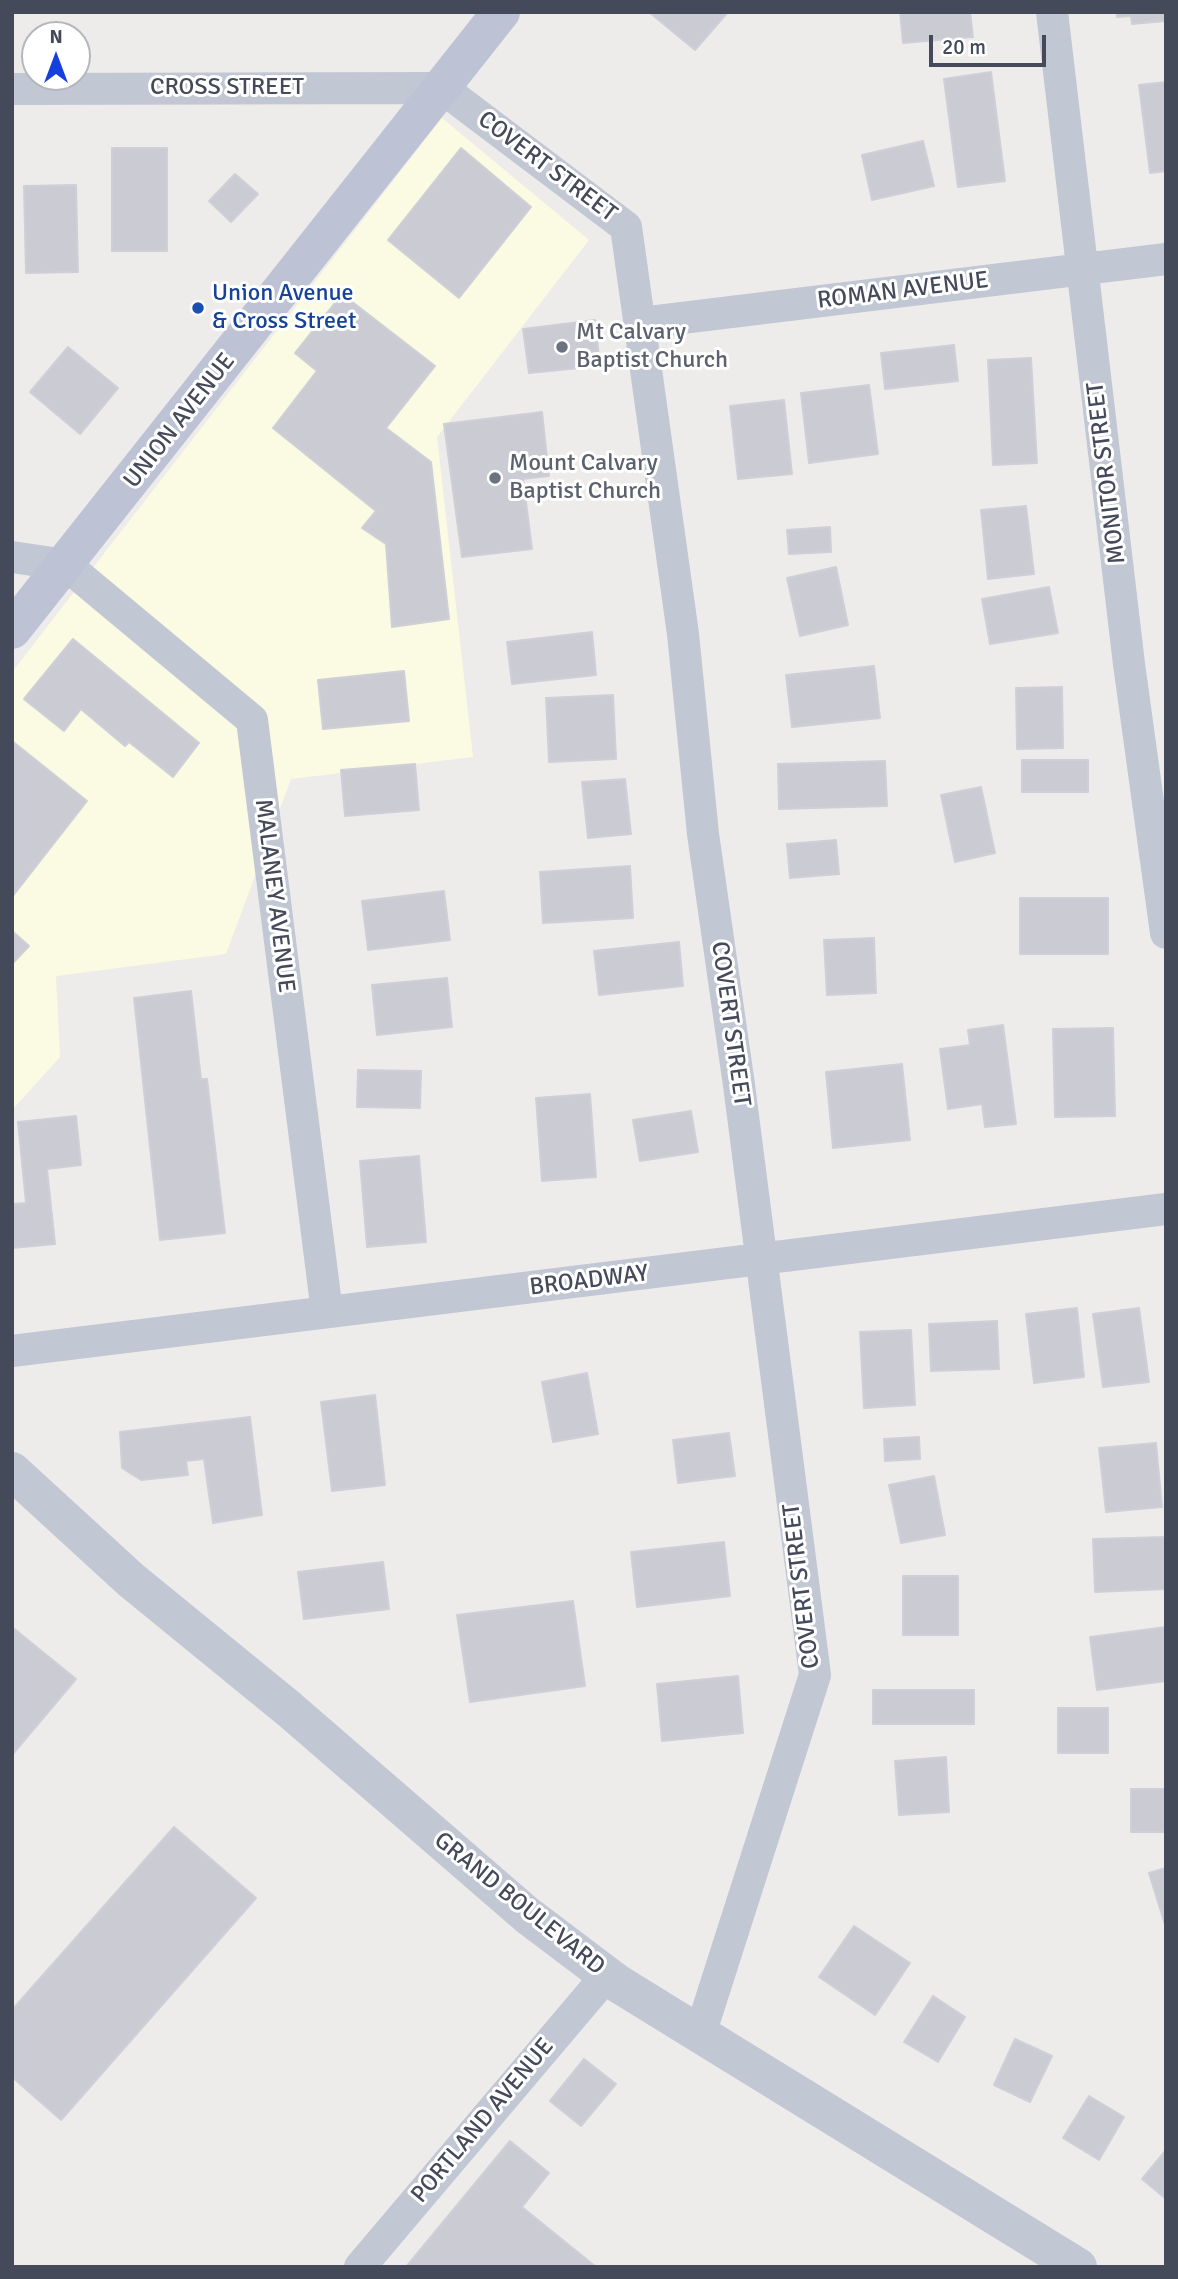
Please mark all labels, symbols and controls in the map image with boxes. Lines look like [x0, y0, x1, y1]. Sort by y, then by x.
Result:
north arrow [21, 21, 91, 91]
scale bar [933, 21, 1050, 65]
text: N [49, 25, 63, 49]
text: 20 m [942, 34, 986, 60]
street label: CROSS STREET [150, 74, 304, 102]
street label: COVERT STREET [472, 105, 622, 229]
street label: ROMAN AVENUE [816, 266, 990, 316]
place label: Union Avenue & Cross Street [212, 280, 356, 336]
marker: Union Avenue & Cross Street [190, 300, 206, 316]
place label: Mt Calvary Baptist Church [576, 319, 728, 375]
marker: Mt Calvary Baptist Church [554, 339, 570, 355]
street label: UNION AVENUE [118, 348, 242, 494]
street label: MONITOR STREET [1082, 380, 1132, 566]
place label: Mount Calvary Baptist Church [509, 450, 661, 506]
marker: Mount Calvary Baptist Church [487, 470, 503, 486]
street label: MALANEY AVENUE [248, 797, 300, 995]
street label: COVERT STREET [704, 940, 756, 1108]
street label: BROADWAY [528, 1259, 650, 1303]
street label: COVERT STREET [778, 1502, 826, 1670]
street label: GRAND BOULEVARD [428, 1826, 610, 1982]
street label: PORTLAND AVENUE [406, 2033, 560, 2209]

